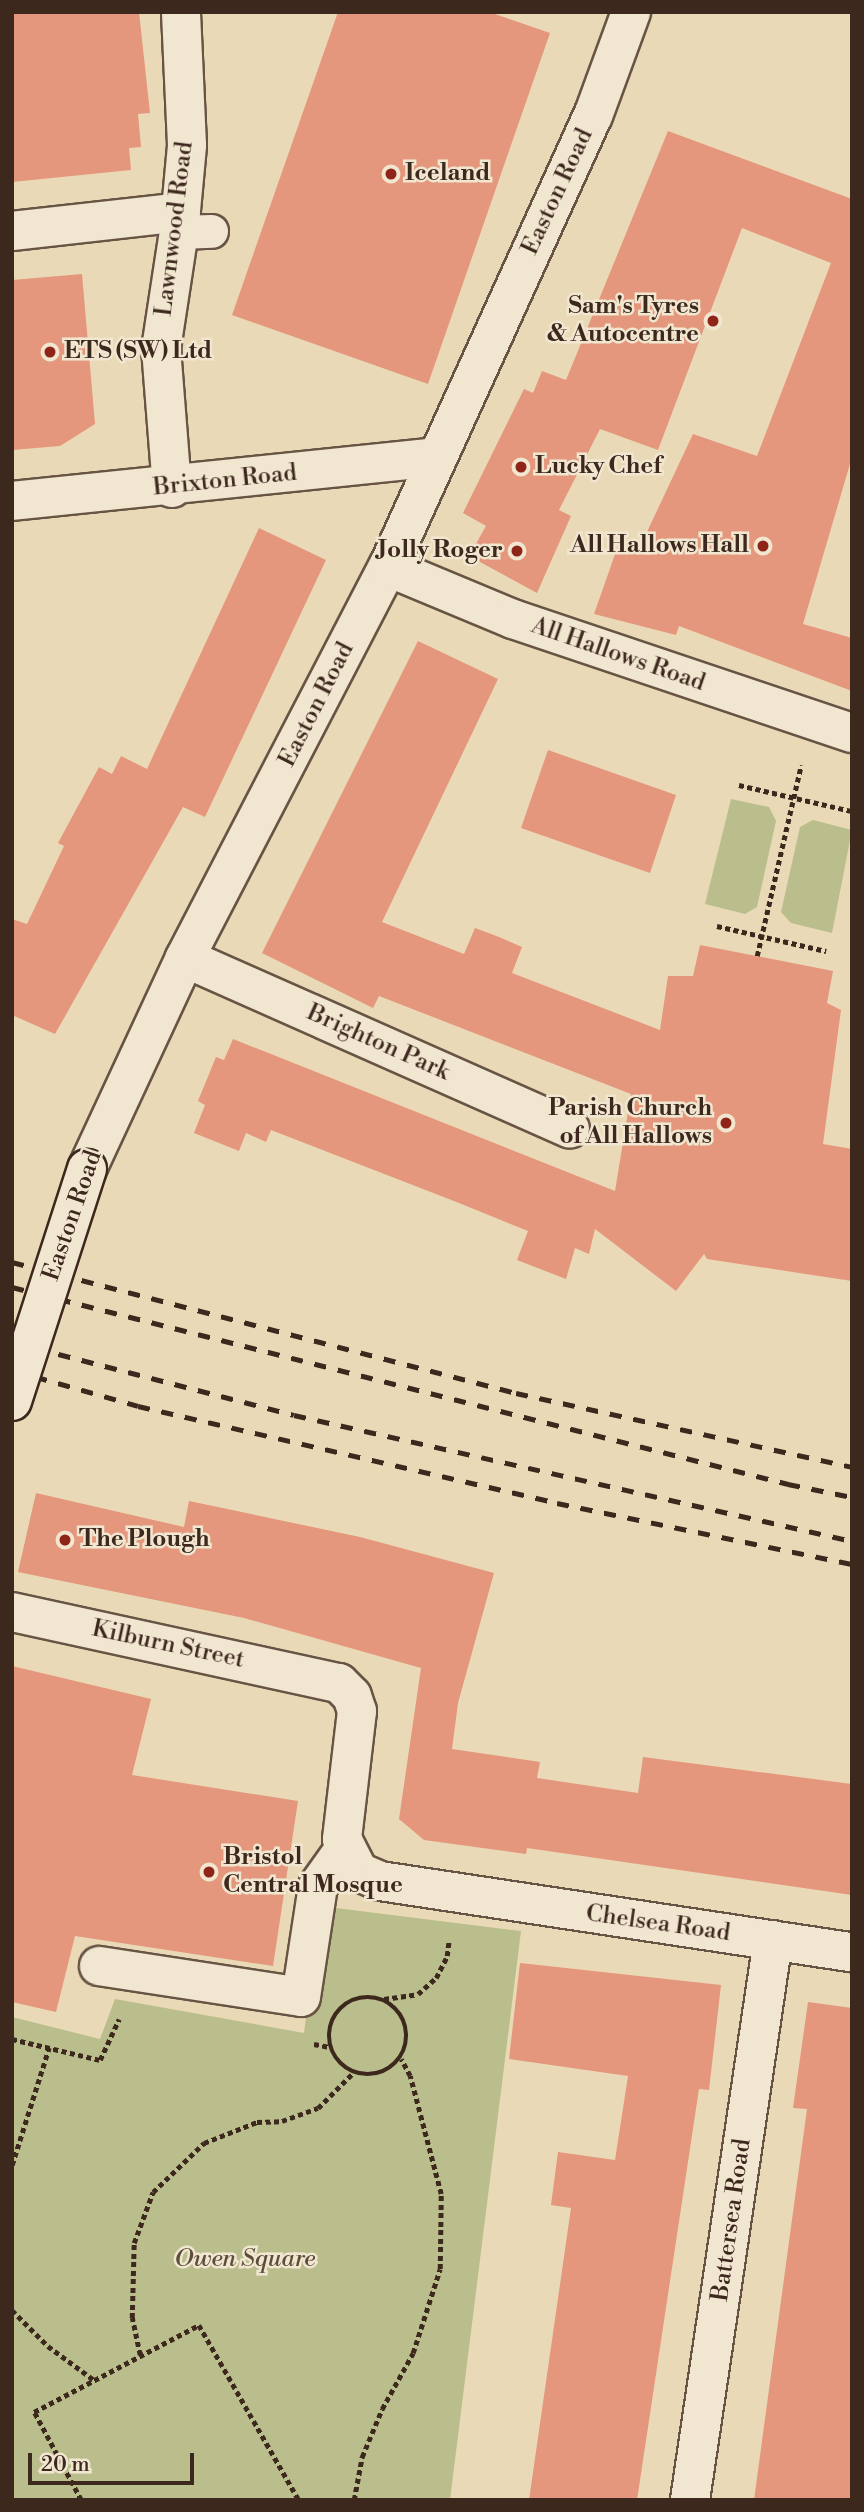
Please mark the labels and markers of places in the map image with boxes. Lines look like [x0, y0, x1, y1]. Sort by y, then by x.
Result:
place label: Iceland [405, 160, 490, 188]
marker: Iceland [383, 166, 399, 182]
place label: Sam's Tyres & Autocentre [547, 293, 699, 349]
marker: Sam's Tyres & Autocentre [705, 313, 721, 329]
place label: ETS (SW) Ltd [64, 338, 212, 366]
marker: ETS (SW) Ltd [42, 344, 58, 360]
place label: Lucky Chef [535, 453, 661, 481]
marker: Lucky Chef [513, 459, 529, 475]
place label: All Hallows Hall [570, 532, 749, 560]
place label: Jolly Roger [378, 537, 503, 565]
marker: All Hallows Hall [755, 538, 771, 554]
marker: Jolly Roger [509, 543, 525, 559]
place label: Parish Church of All Hallows [548, 1095, 712, 1151]
marker: Parish Church of All Hallows [718, 1115, 734, 1131]
place label: The Plough [79, 1526, 210, 1554]
marker: The Plough [57, 1532, 73, 1548]
place label: Bristol Central Mosque [223, 1844, 403, 1900]
marker: Bristol Central Mosque [201, 1864, 217, 1880]

